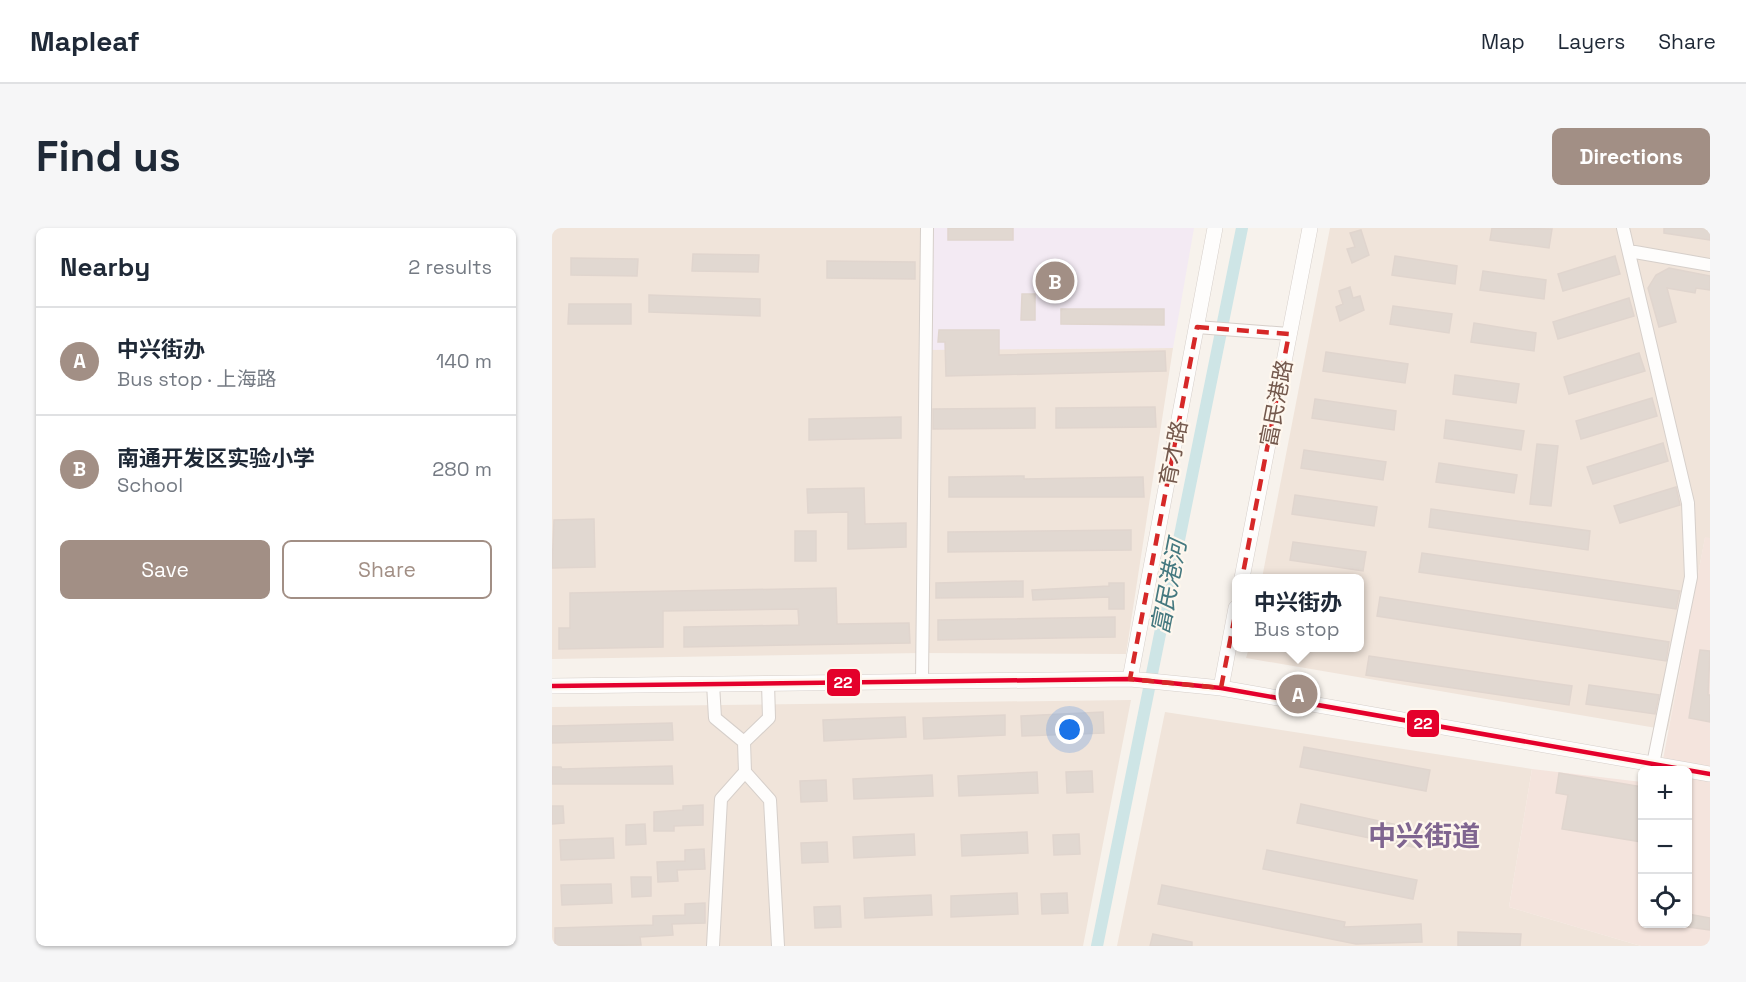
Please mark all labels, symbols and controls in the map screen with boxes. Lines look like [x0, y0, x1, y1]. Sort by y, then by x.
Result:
text: Mapleaf [30, 23, 140, 59]
text: Map [1481, 28, 1525, 55]
text: Layers [1558, 28, 1625, 55]
text: Share [1658, 28, 1716, 55]
button: Directions [1552, 128, 1710, 185]
text: Find us [36, 130, 181, 183]
text: Nearby [60, 250, 150, 284]
text: 2 results [408, 254, 492, 280]
pin: B [1036, 259, 1074, 304]
text: 中兴街办 [117, 335, 205, 363]
text: A [73, 348, 86, 374]
text: 140 m [436, 348, 492, 374]
street label: 富民港路 [1254, 357, 1298, 449]
text: Bus stop · 上海路 [117, 366, 277, 392]
street label: 育才路 [1153, 418, 1193, 488]
text: 南通开发区实验小学 [117, 444, 315, 472]
text: B [73, 456, 86, 482]
text: 280 m [432, 456, 492, 482]
text: School [117, 472, 183, 498]
water label: 富民港河 [1144, 533, 1194, 637]
button: Save [60, 540, 270, 599]
button: Share [282, 540, 492, 599]
popup [1232, 574, 1364, 652]
text: 中兴街办 [1254, 588, 1342, 616]
text: Bus stop [1254, 616, 1340, 642]
line badge: 22 [826, 668, 861, 697]
text: 22 [833, 672, 853, 693]
pin: A [1278, 672, 1318, 716]
line badge: 22 [1406, 709, 1440, 738]
text: 22 [1413, 713, 1433, 734]
your location [1055, 715, 1084, 744]
map controls [1638, 766, 1692, 928]
button: + [1638, 766, 1692, 820]
district label: 中兴街道 [1368, 818, 1480, 854]
button: − [1638, 820, 1692, 874]
button: locate [1638, 874, 1692, 928]

